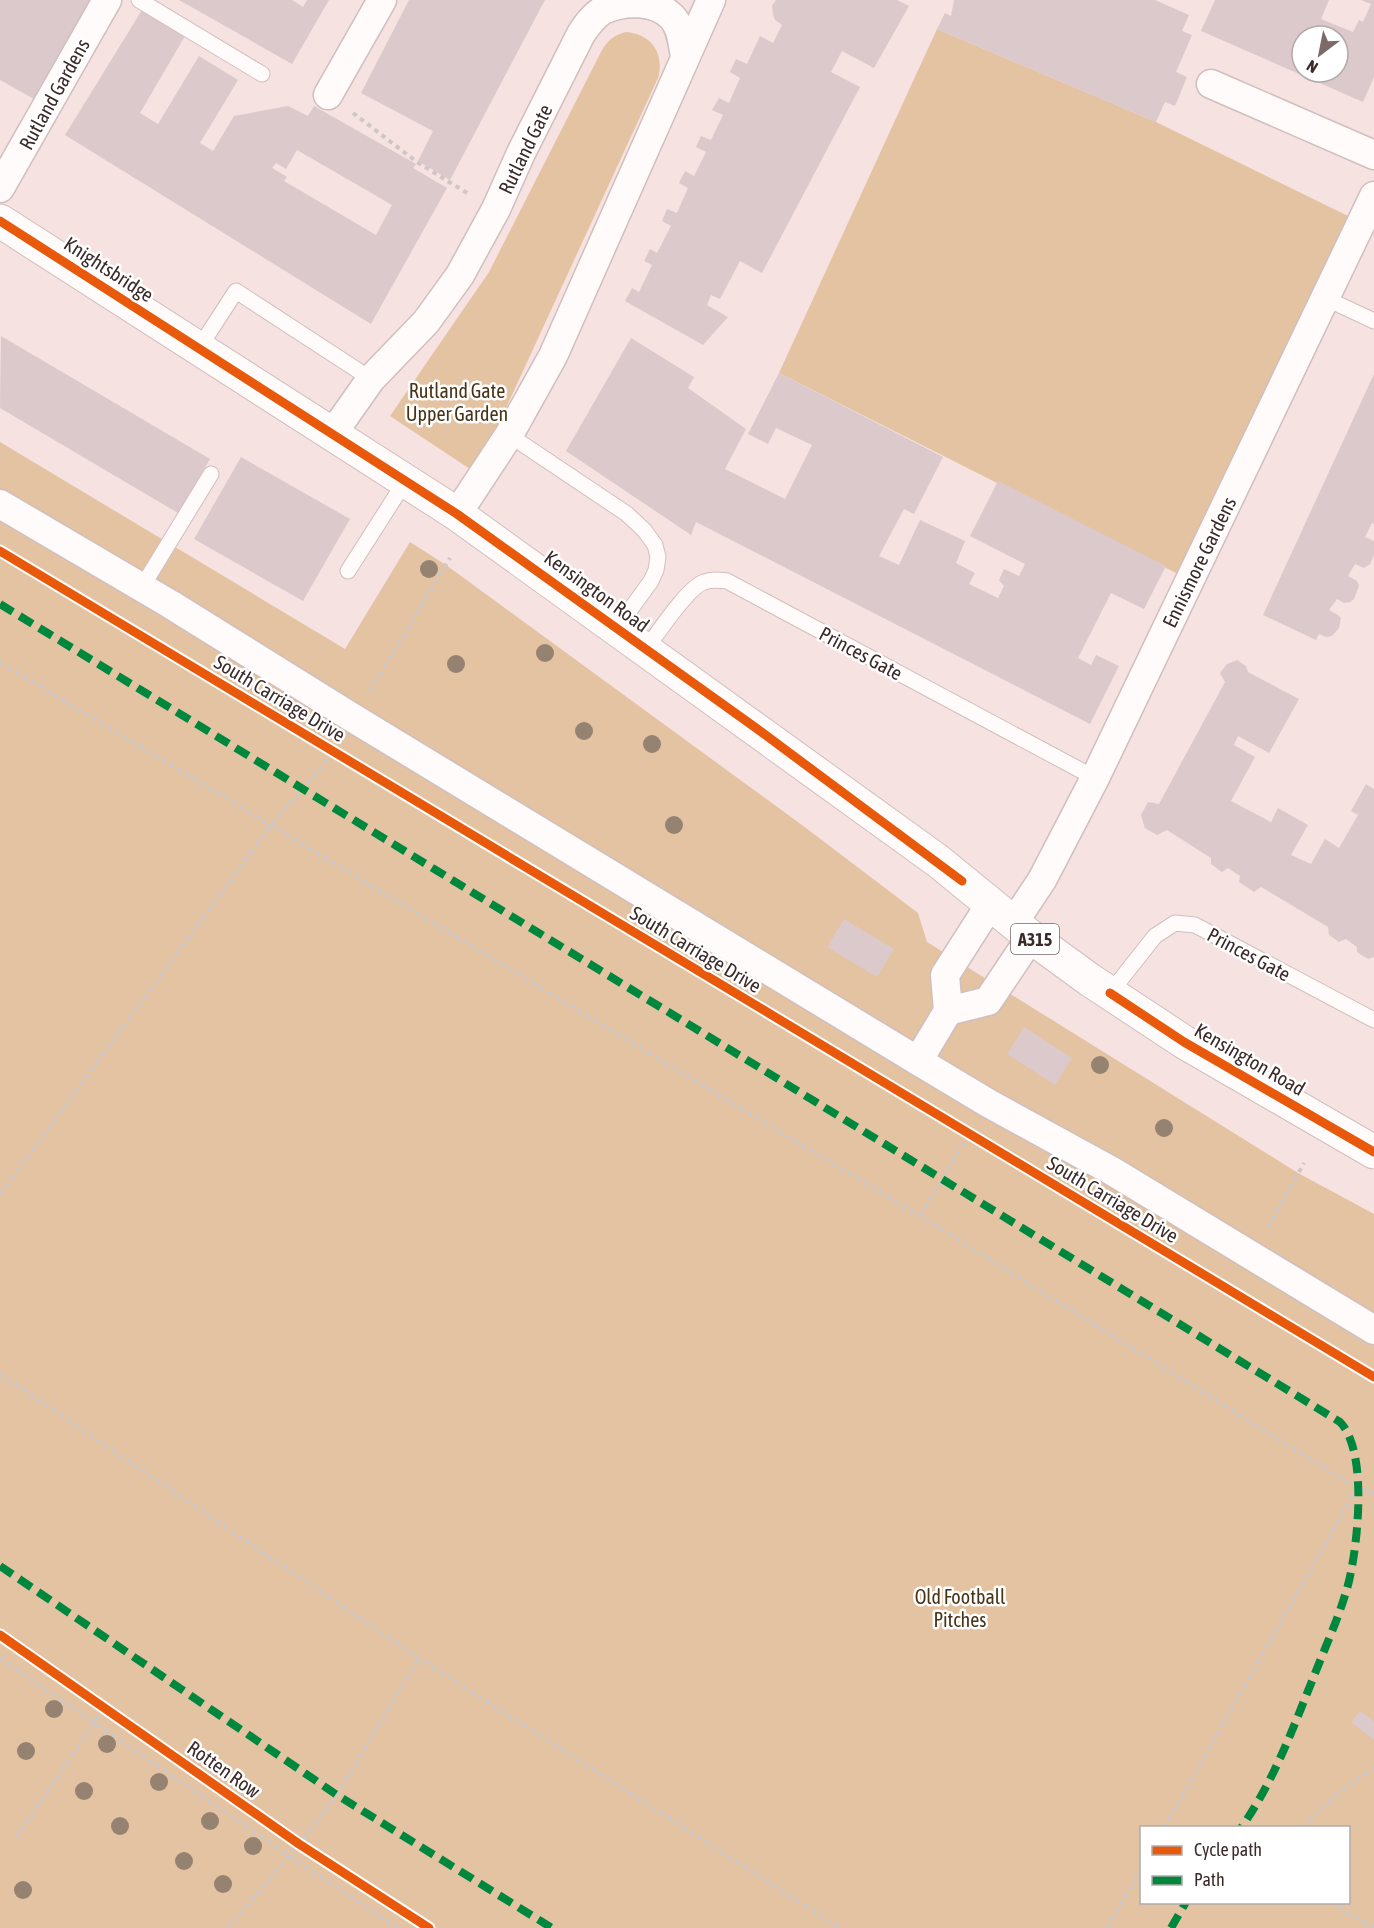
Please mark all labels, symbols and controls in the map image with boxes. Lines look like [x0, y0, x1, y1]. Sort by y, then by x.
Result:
north arrow [1290, 24, 1350, 84]
street label: Rutland Gardens [14, 35, 94, 153]
text: N [1303, 57, 1321, 77]
street label: Rutland Gate [494, 101, 556, 197]
street label: Knightsbridge [60, 232, 158, 306]
park label: Rutland Gate Upper Garden [406, 379, 508, 425]
street label: Ennismore Gardens [1157, 493, 1241, 631]
street label: Kensington Road [540, 545, 654, 637]
street label: Princes Gate [816, 622, 906, 684]
street label: South Carriage Drive [210, 650, 350, 746]
street label: South Carriage Drive [626, 901, 766, 997]
street label: Princes Gate [1204, 923, 1294, 985]
road number: A315 [1011, 924, 1059, 954]
street label: Kensington Road [1191, 1018, 1309, 1100]
street label: South Carriage Drive [1043, 1151, 1183, 1247]
park label: Old Football Pitches [915, 1585, 1006, 1631]
street label: Rotten Row [183, 1736, 265, 1802]
legend [1140, 1826, 1350, 1904]
text: Cycle path [1194, 1839, 1262, 1860]
text: Path [1194, 1869, 1225, 1890]

